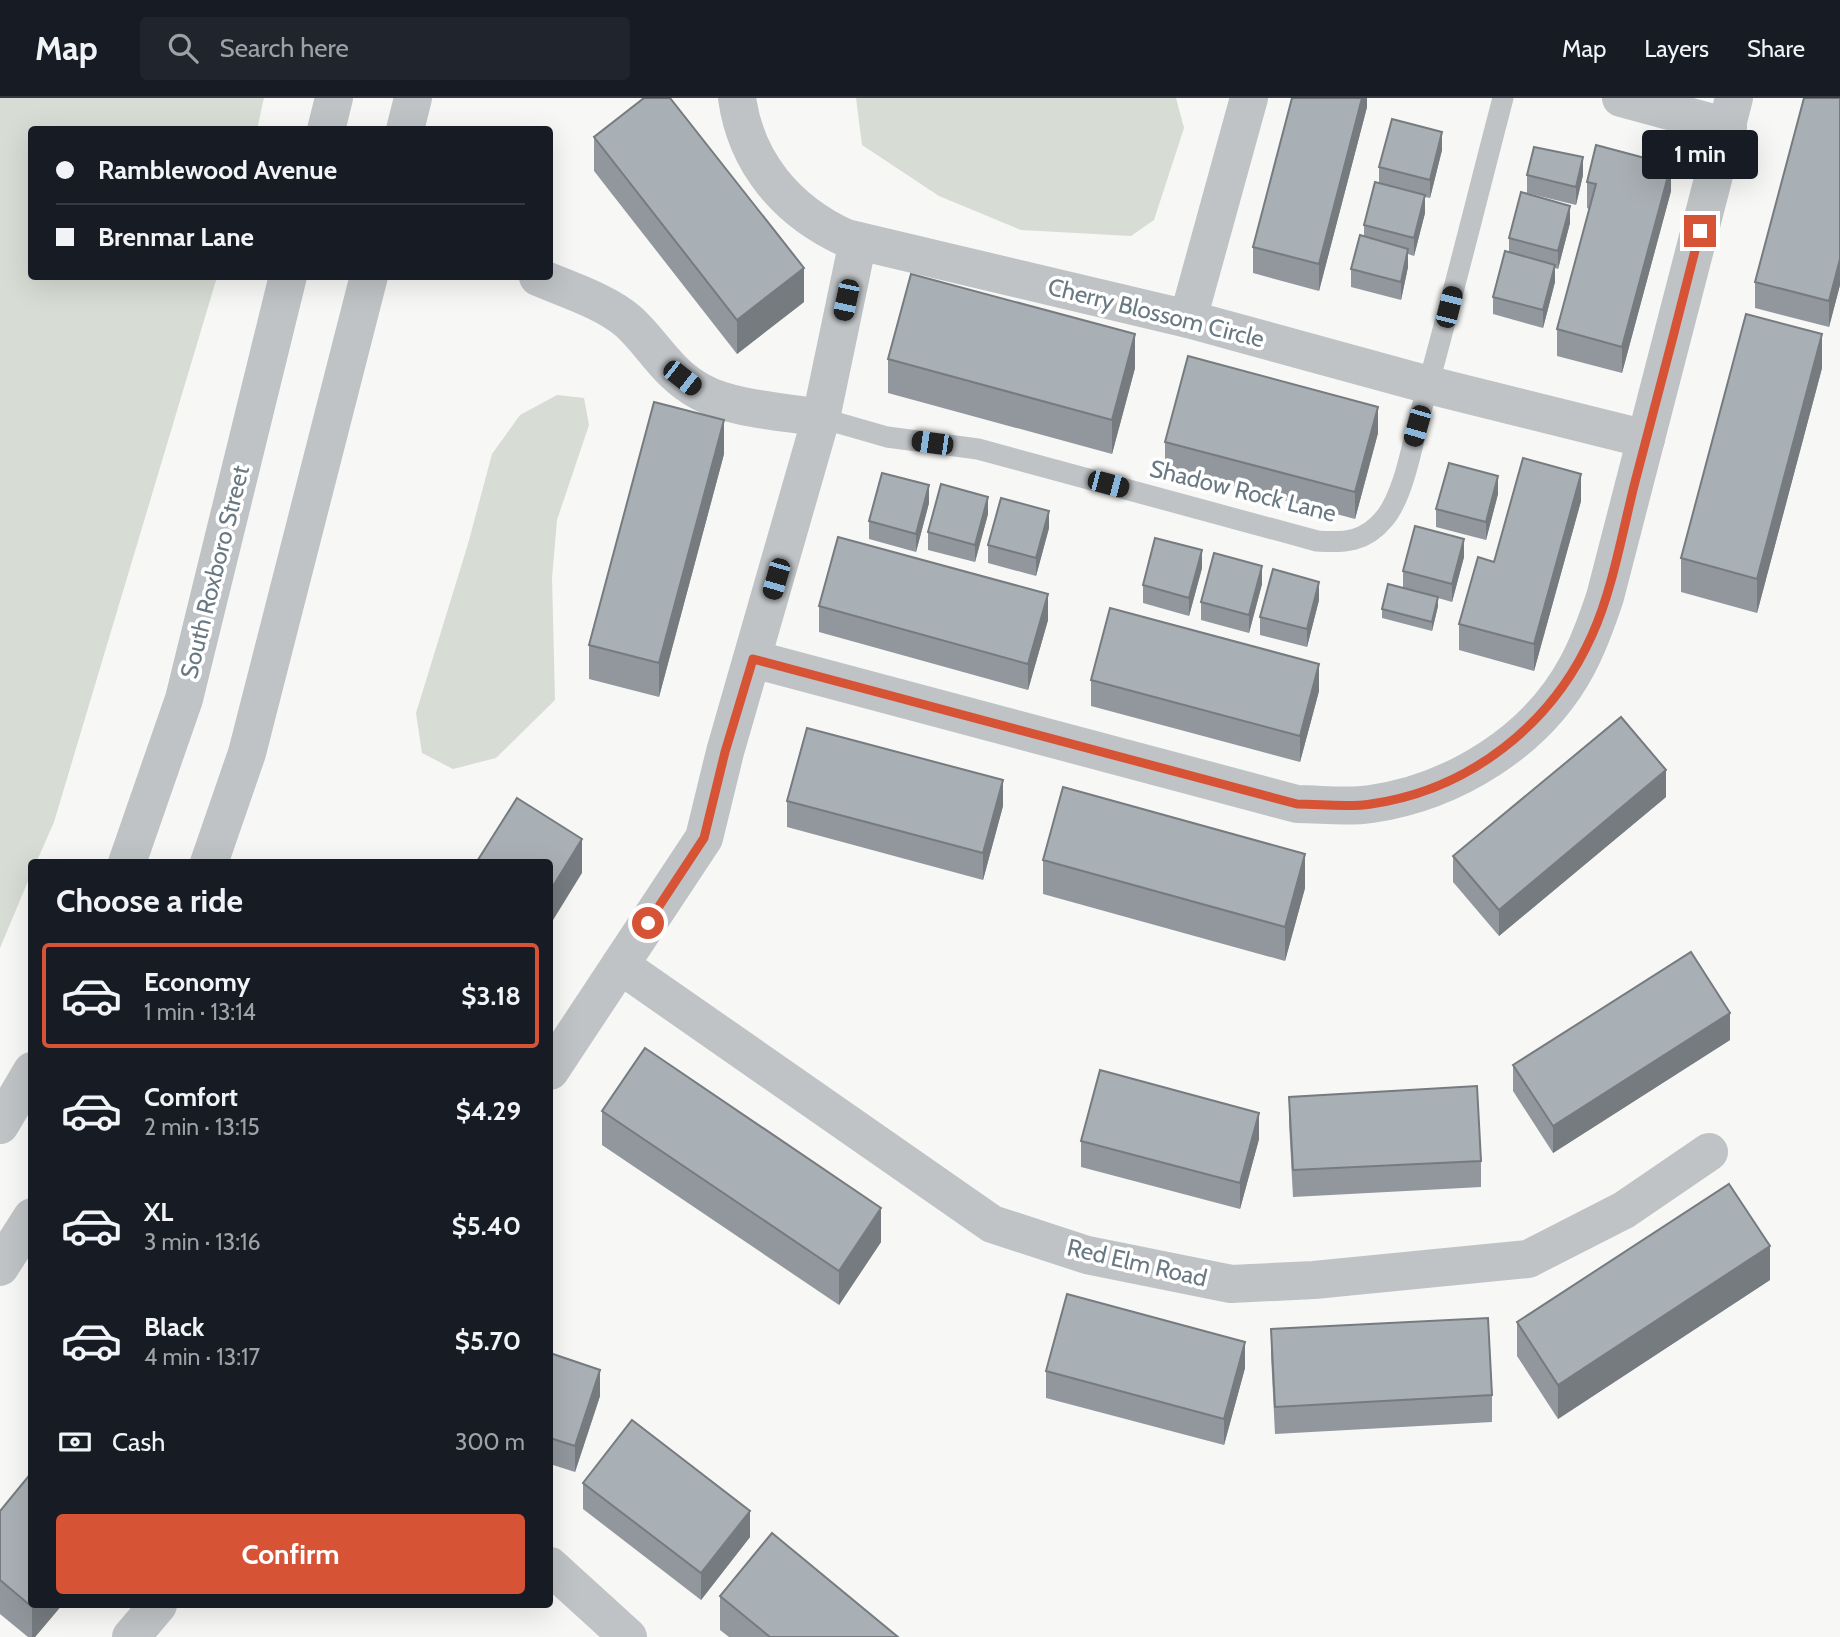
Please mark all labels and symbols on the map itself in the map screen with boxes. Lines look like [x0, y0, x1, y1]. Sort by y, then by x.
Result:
callout: 1 min [1642, 130, 1758, 178]
route end [1684, 215, 1716, 247]
street label: Cherry Blossom Circle [1045, 272, 1267, 353]
car [832, 277, 861, 323]
car [1434, 284, 1465, 330]
car [659, 357, 706, 399]
car [1402, 403, 1433, 449]
car [910, 430, 955, 456]
street label: Shadow Rock Lane [1147, 453, 1339, 528]
street label: South Roxboro Street [174, 462, 255, 681]
car [1085, 468, 1132, 500]
car [761, 556, 792, 602]
route start [632, 907, 664, 939]
street label: Red Elm Road [1064, 1232, 1210, 1293]

